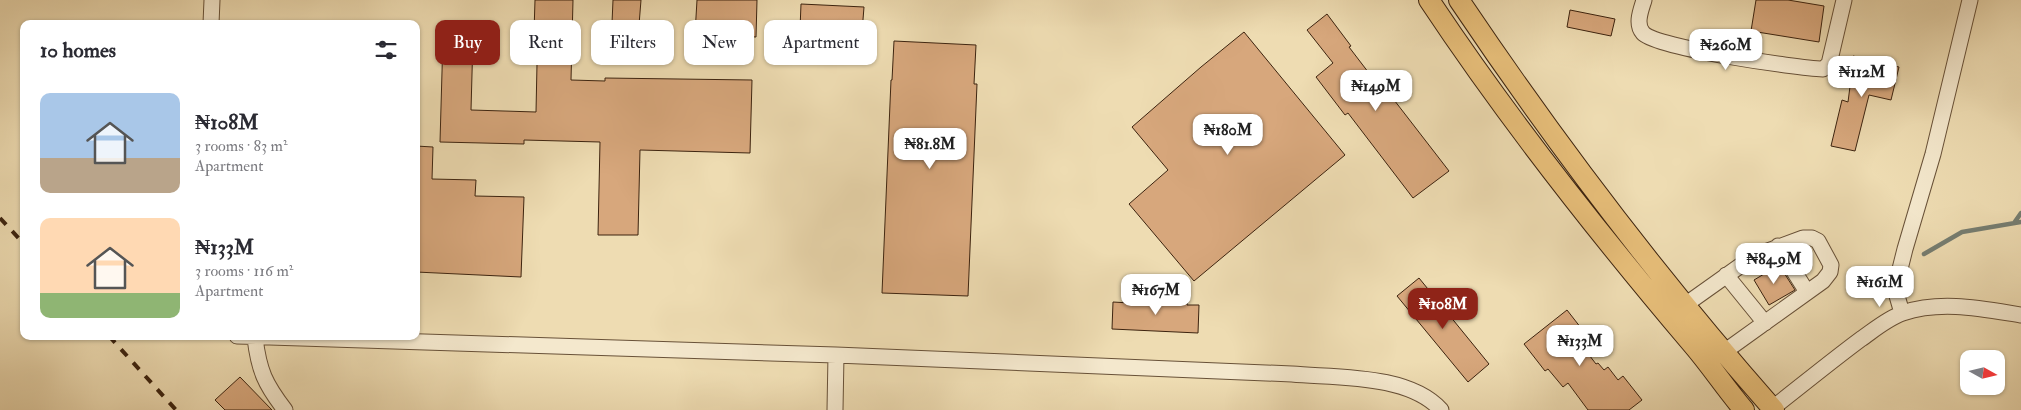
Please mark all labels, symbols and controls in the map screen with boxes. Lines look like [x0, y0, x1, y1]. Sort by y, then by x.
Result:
chip: Buy [435, 20, 500, 65]
chip: Rent [510, 20, 581, 65]
chip: Filters [591, 20, 674, 65]
chip: New [684, 20, 754, 65]
chip: Apartment [764, 20, 877, 65]
pin: ₦260M [1691, 28, 1761, 71]
text: ₦260M [1700, 35, 1752, 55]
icon: filters [372, 36, 400, 64]
text: 10 homes [40, 37, 116, 64]
pin: ₦112M [1827, 56, 1897, 98]
text: ₦112M [1839, 62, 1885, 82]
pin: ₦149M [1341, 70, 1411, 112]
text: ₦149M [1351, 76, 1401, 96]
text: ₦108M [195, 109, 258, 136]
icon: home [80, 113, 140, 173]
pin: ₦180M [1193, 114, 1263, 156]
text: ₦180M [1204, 120, 1252, 140]
pin: ₦81.8M [889, 128, 971, 170]
text: ₦81.8M [905, 134, 955, 154]
text: 3 rooms · 83 m² [195, 136, 288, 156]
text: Apartment [195, 156, 263, 176]
text: ₦133M [195, 234, 254, 261]
icon: home [80, 238, 140, 298]
pin: ₦84.9M [1733, 242, 1815, 285]
text: ₦84.9M [1747, 249, 1801, 269]
text: 3 rooms · 116 m² [195, 261, 293, 281]
pin: ₦161M [1845, 266, 1915, 308]
text: ₦161M [1857, 272, 1903, 292]
pin: ₦167M [1121, 274, 1191, 316]
text: ₦167M [1132, 280, 1180, 300]
text: Apartment [195, 281, 263, 301]
pin: ₦108M [1408, 288, 1478, 330]
text: ₦108M [1419, 294, 1467, 314]
pin: ₦133M [1545, 324, 1615, 367]
text: ₦133M [1557, 331, 1603, 351]
north arrow [1960, 350, 2005, 395]
map controls [1960, 350, 2005, 395]

